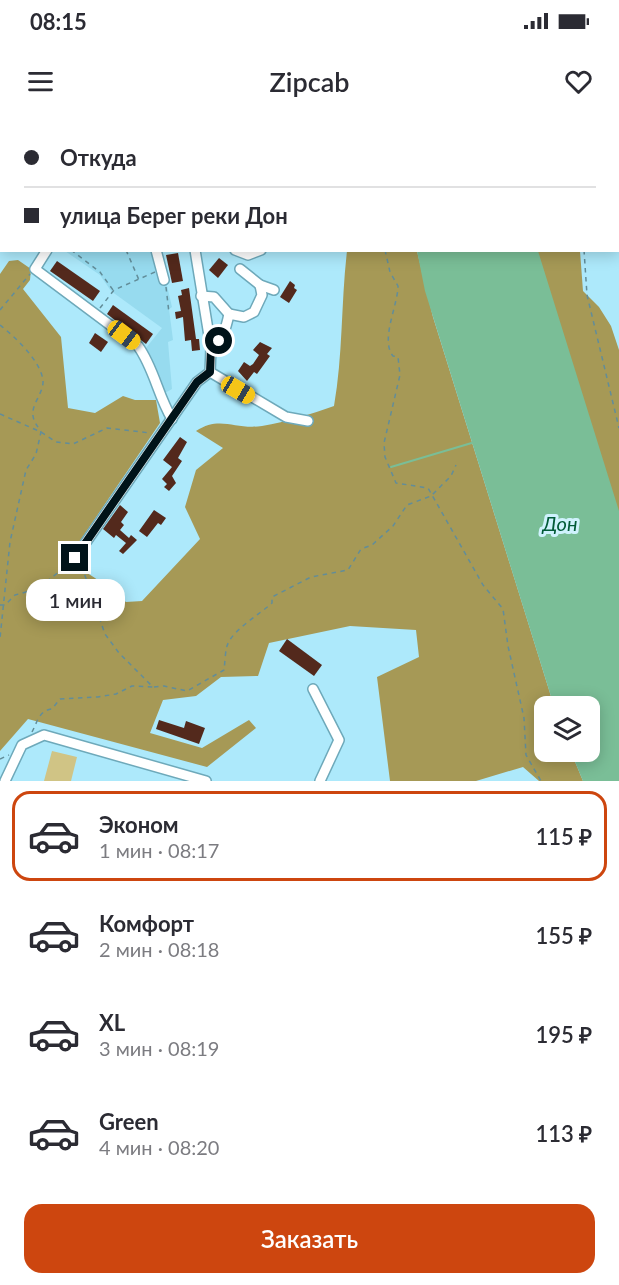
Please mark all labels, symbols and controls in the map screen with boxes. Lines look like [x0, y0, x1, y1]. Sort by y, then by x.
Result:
text: 08:15 [30, 8, 87, 35]
icon: menu [24, 65, 57, 98]
text: Zipcab [270, 65, 349, 98]
icon: heart [562, 65, 595, 98]
text: Откуда [60, 144, 137, 171]
text: улица Берег реки Дон [60, 202, 288, 229]
car [104, 317, 144, 353]
route start [205, 327, 232, 354]
car [218, 373, 258, 407]
water label: Дон [542, 511, 577, 535]
route end [61, 544, 88, 571]
callout: 1 мин [26, 579, 124, 621]
text: 1 мин [49, 588, 102, 612]
map controls [534, 696, 600, 762]
button: layers [534, 696, 600, 762]
icon: car [27, 809, 81, 863]
text: Эконом [99, 811, 179, 838]
text: 115 ₽ [535, 823, 592, 850]
text: 1 мин · 08:17 [99, 838, 219, 862]
icon: car [27, 908, 81, 962]
text: Комфорт [99, 910, 194, 937]
text: 155 ₽ [535, 922, 592, 949]
text: 2 мин · 08:18 [99, 937, 219, 961]
icon: car [27, 1007, 81, 1061]
text: XL [99, 1009, 125, 1036]
text: 195 ₽ [535, 1021, 592, 1048]
text: 3 мин · 08:19 [99, 1036, 219, 1060]
icon: car [27, 1106, 81, 1160]
text: Green [99, 1108, 159, 1135]
text: 113 ₽ [535, 1120, 592, 1147]
text: 4 мин · 08:20 [99, 1135, 219, 1159]
button: Заказать [24, 1204, 595, 1273]

